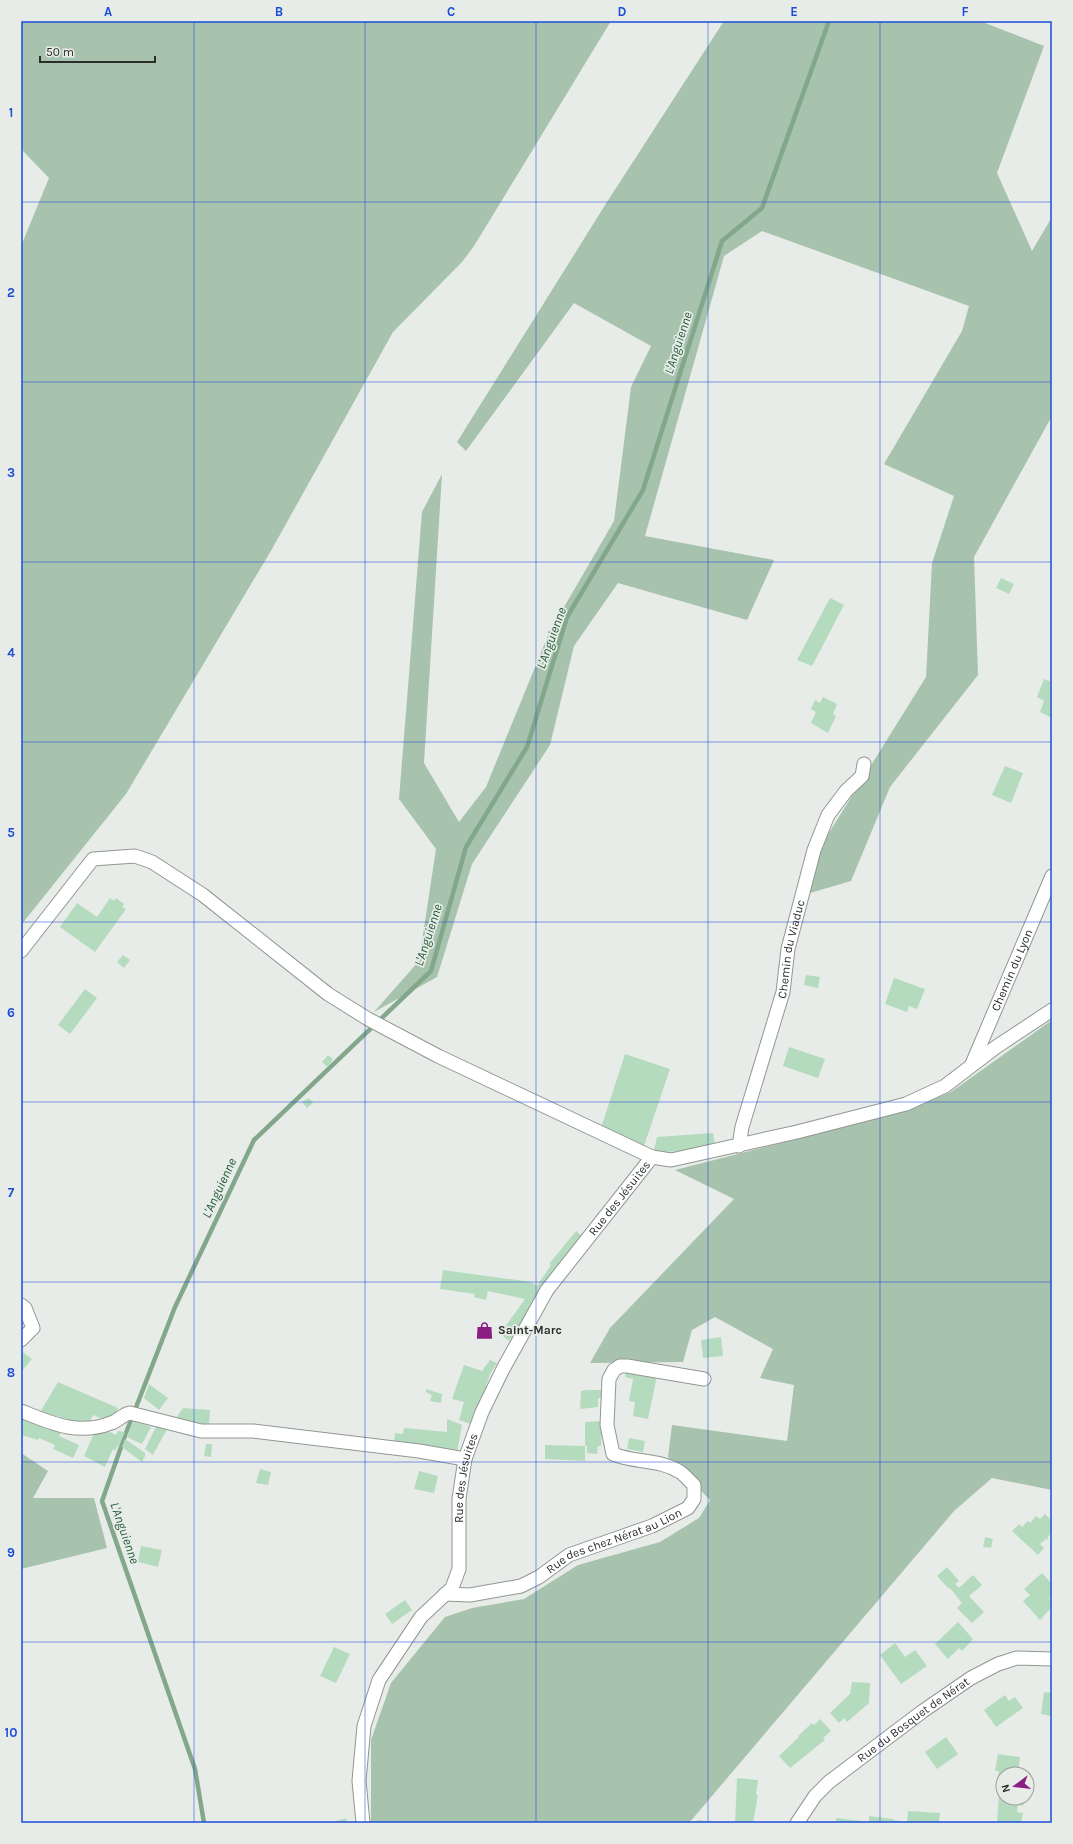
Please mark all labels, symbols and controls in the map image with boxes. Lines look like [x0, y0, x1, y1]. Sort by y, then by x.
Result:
text: A [104, 4, 112, 19]
text: B [275, 4, 283, 19]
text: C [447, 4, 455, 19]
text: D [618, 4, 627, 19]
text: E [790, 4, 798, 19]
text: F [961, 4, 969, 19]
scale bar [40, 38, 155, 64]
text: 50 m [46, 45, 74, 59]
text: 1 [9, 105, 13, 120]
text: 2 [7, 285, 15, 300]
water label: L'Anguienne [661, 310, 695, 376]
text: 3 [7, 465, 15, 480]
water label: L'Anguienne [533, 605, 569, 671]
text: 4 [7, 645, 15, 660]
text: 5 [7, 825, 15, 840]
street label: Chemin du Viaduc [774, 898, 808, 1000]
water label: L'Anguienne [411, 902, 445, 968]
street label: Chemin du Lyon [988, 927, 1036, 1013]
text: 6 [7, 1005, 15, 1020]
water label: L'Anguienne [199, 1156, 239, 1220]
street label: Rue des Jésuites [586, 1158, 653, 1238]
text: 7 [8, 1185, 15, 1200]
shop icon: Saint-Marc [475, 1320, 495, 1340]
place label: Saint-Marc [498, 1323, 562, 1337]
text: 8 [7, 1365, 15, 1380]
street label: Rue des Jésuites [452, 1431, 481, 1523]
water label: L'Anguienne [107, 1500, 143, 1566]
street label: Rue des chez Nérat au Lion [543, 1505, 684, 1576]
text: 9 [7, 1545, 15, 1560]
street label: Rue du Bosquet de Nérat [854, 1674, 972, 1765]
text: 10 [5, 1725, 17, 1740]
north arrow [995, 1766, 1035, 1806]
text: N [999, 1783, 1013, 1794]

